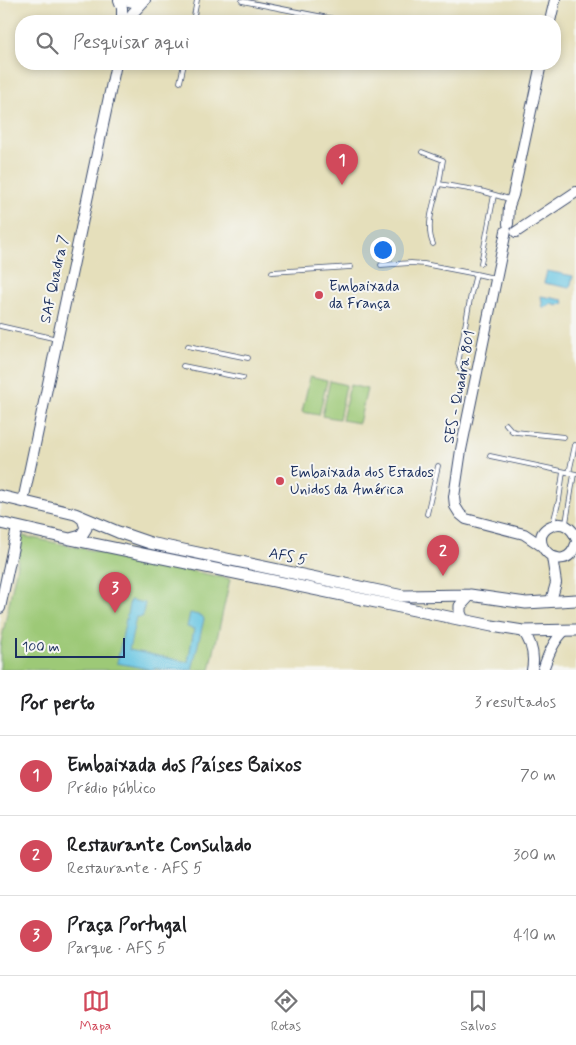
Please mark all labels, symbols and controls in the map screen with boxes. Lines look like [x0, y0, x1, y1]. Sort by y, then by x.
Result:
search box [15, 15, 561, 70]
icon: search [33, 29, 61, 57]
text: Pesquisar aqui [73, 30, 189, 55]
pin: 1 [326, 144, 358, 185]
street label: SAF Quadra 7 [36, 233, 74, 325]
your location [370, 237, 396, 263]
place label: Embaixada da França [329, 277, 400, 314]
marker: Embaixada da França [313, 289, 325, 301]
street label: SES - Quadra 801 [439, 329, 481, 445]
place label: Embaixada dos Estados Unidos da América [290, 463, 434, 500]
marker: Embaixada dos Estados Unidos da América [274, 475, 286, 487]
pin: 2 [427, 535, 459, 576]
street label: AFS 5 [267, 543, 309, 571]
pin: 3 [99, 572, 131, 613]
scale bar [15, 635, 125, 658]
text: 100 m [22, 638, 60, 656]
text: Por perto [20, 689, 95, 717]
text: 3 resultados [475, 692, 556, 713]
text: Embaixada dos Países Baixos [67, 753, 302, 778]
text: 1 [32, 765, 40, 786]
text: 70 m [520, 765, 556, 786]
text: Prédio público [67, 778, 156, 799]
text: Restaurante Consulado [67, 833, 251, 858]
text: 2 [32, 845, 40, 866]
text: 300 m [513, 845, 556, 866]
text: Restaurante · AFS 5 [67, 858, 203, 879]
text: Praça Portugal [67, 913, 187, 938]
text: 3 [32, 925, 40, 946]
text: 410 m [513, 925, 556, 946]
text: Parque · AFS 5 [67, 938, 166, 959]
tab: Mapa [80, 987, 111, 1035]
tab: Rotas [271, 987, 301, 1035]
tab: Salvos [460, 987, 496, 1035]

